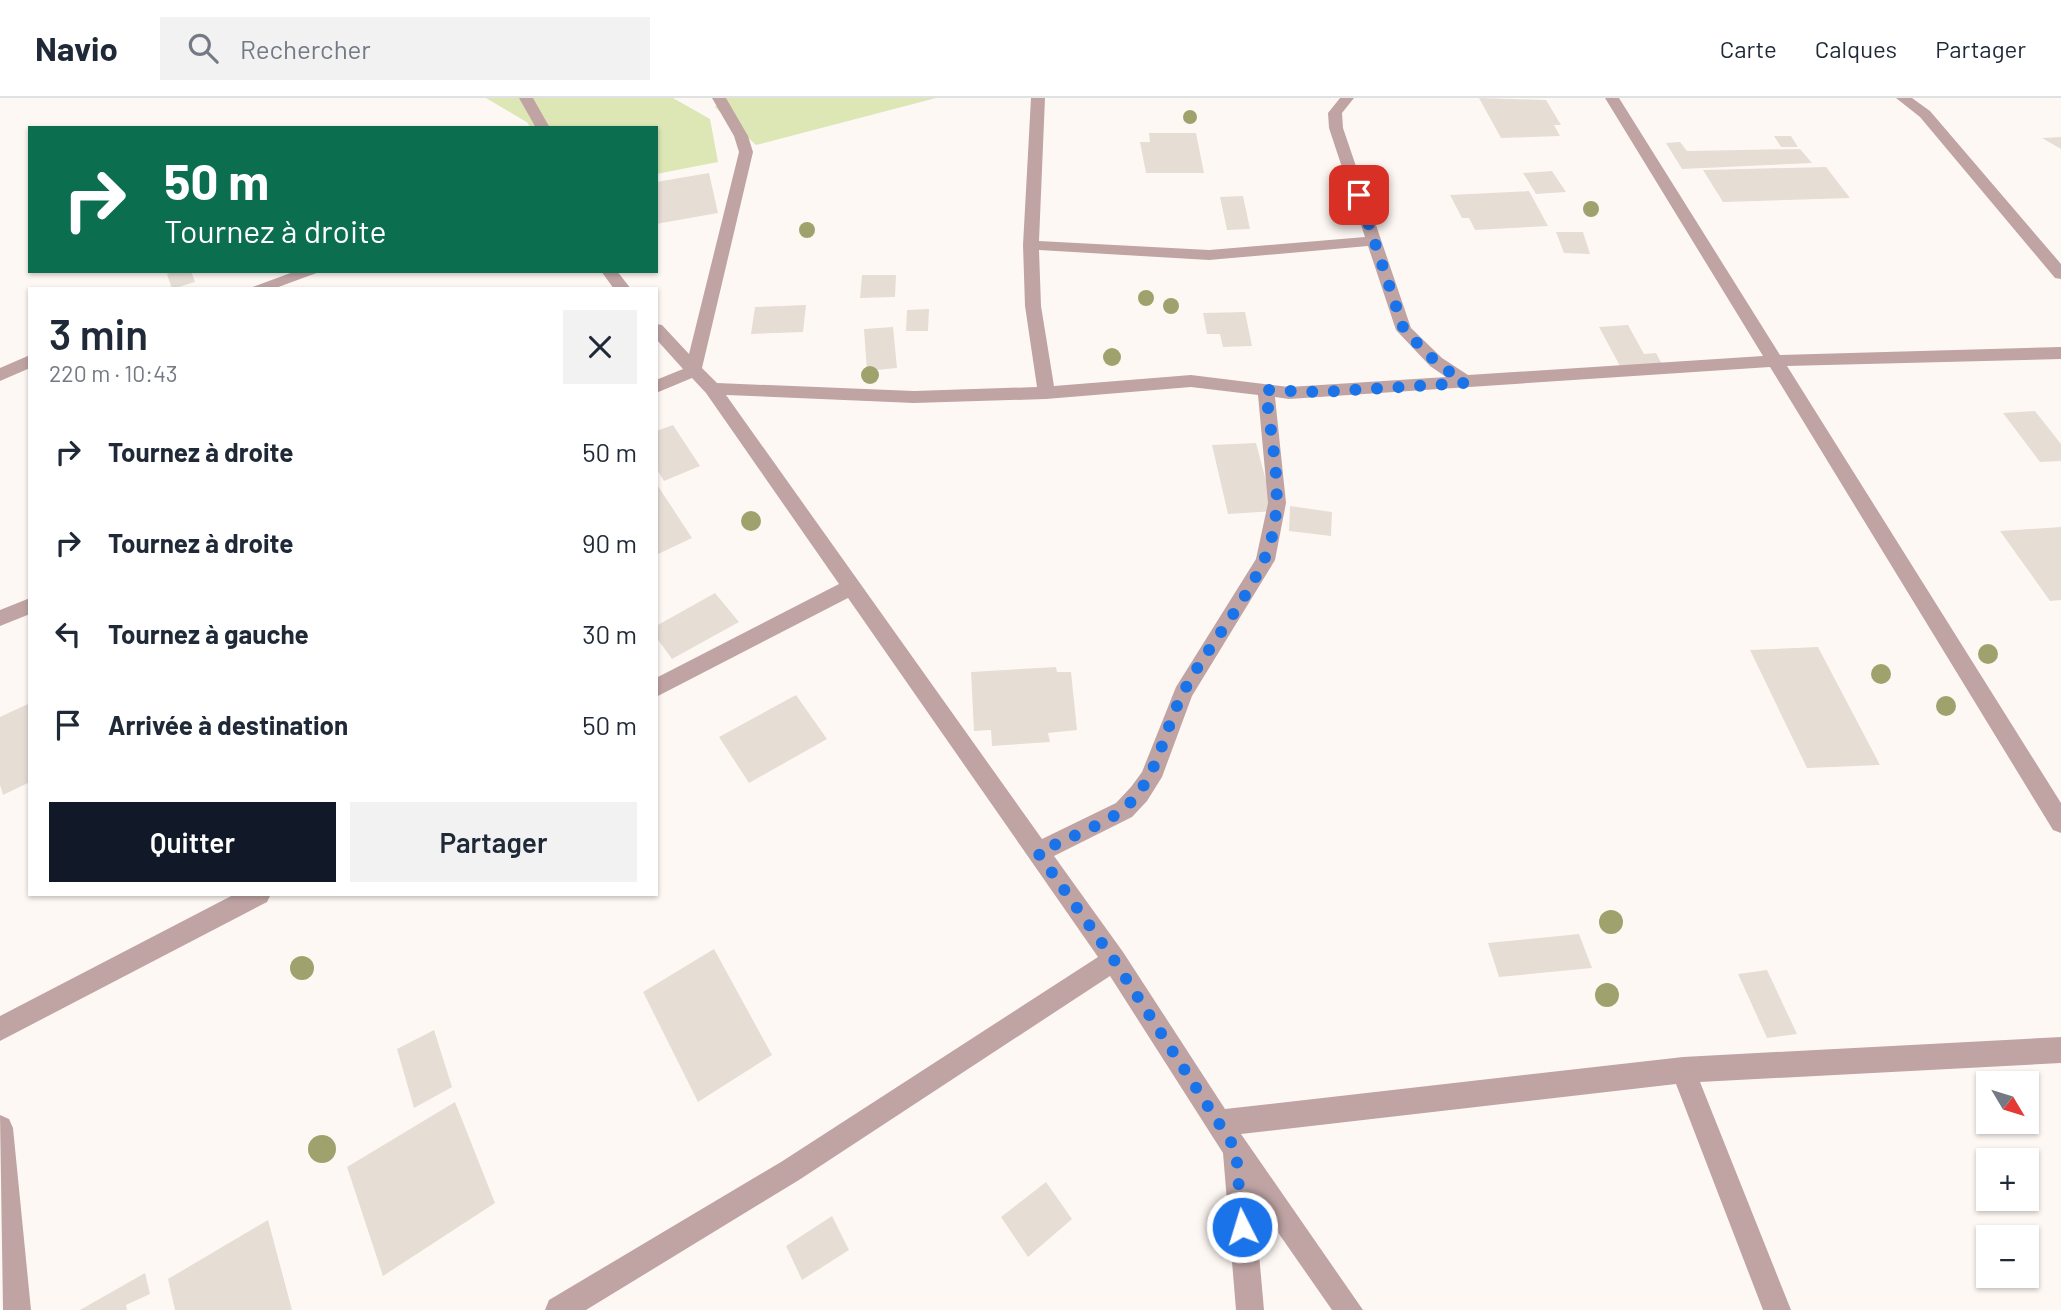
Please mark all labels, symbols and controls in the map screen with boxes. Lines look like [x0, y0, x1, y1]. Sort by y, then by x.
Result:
search box [160, 17, 650, 80]
text: Navio [35, 28, 118, 68]
icon: search [184, 29, 222, 67]
text: Rechercher [240, 33, 371, 64]
text: Carte [1720, 34, 1777, 63]
text: Calques [1815, 34, 1897, 63]
text: Partager [1935, 34, 2026, 63]
text: 50 m [164, 151, 269, 210]
icon: right [49, 154, 140, 245]
pin [1329, 165, 1389, 225]
icon: arrive [1340, 176, 1378, 214]
text: Tournez à droite [164, 211, 386, 249]
text: 3 min [49, 308, 148, 358]
button: close [563, 310, 637, 384]
text: 220 m · 10:43 [49, 359, 178, 387]
icon: right [49, 433, 87, 471]
text: Tournez à droite [108, 436, 293, 467]
text: 50 m [582, 436, 637, 467]
icon: right [49, 524, 87, 562]
text: Tournez à droite [108, 527, 293, 558]
text: 90 m [582, 527, 637, 558]
icon: left [49, 615, 87, 653]
text: Tournez à gauche [108, 618, 309, 649]
text: 30 m [582, 618, 637, 649]
icon: arrive [49, 706, 87, 744]
text: Arrivée à destination [108, 709, 348, 740]
text: 50 m [582, 709, 637, 740]
button: Quitter [49, 802, 336, 882]
button: Partager [350, 802, 637, 882]
north arrow [1976, 1071, 2039, 1134]
map controls [1976, 1071, 2039, 1288]
button: + [1976, 1148, 2039, 1211]
position arrow [1205, 1190, 1279, 1264]
button: − [1976, 1225, 2039, 1288]

